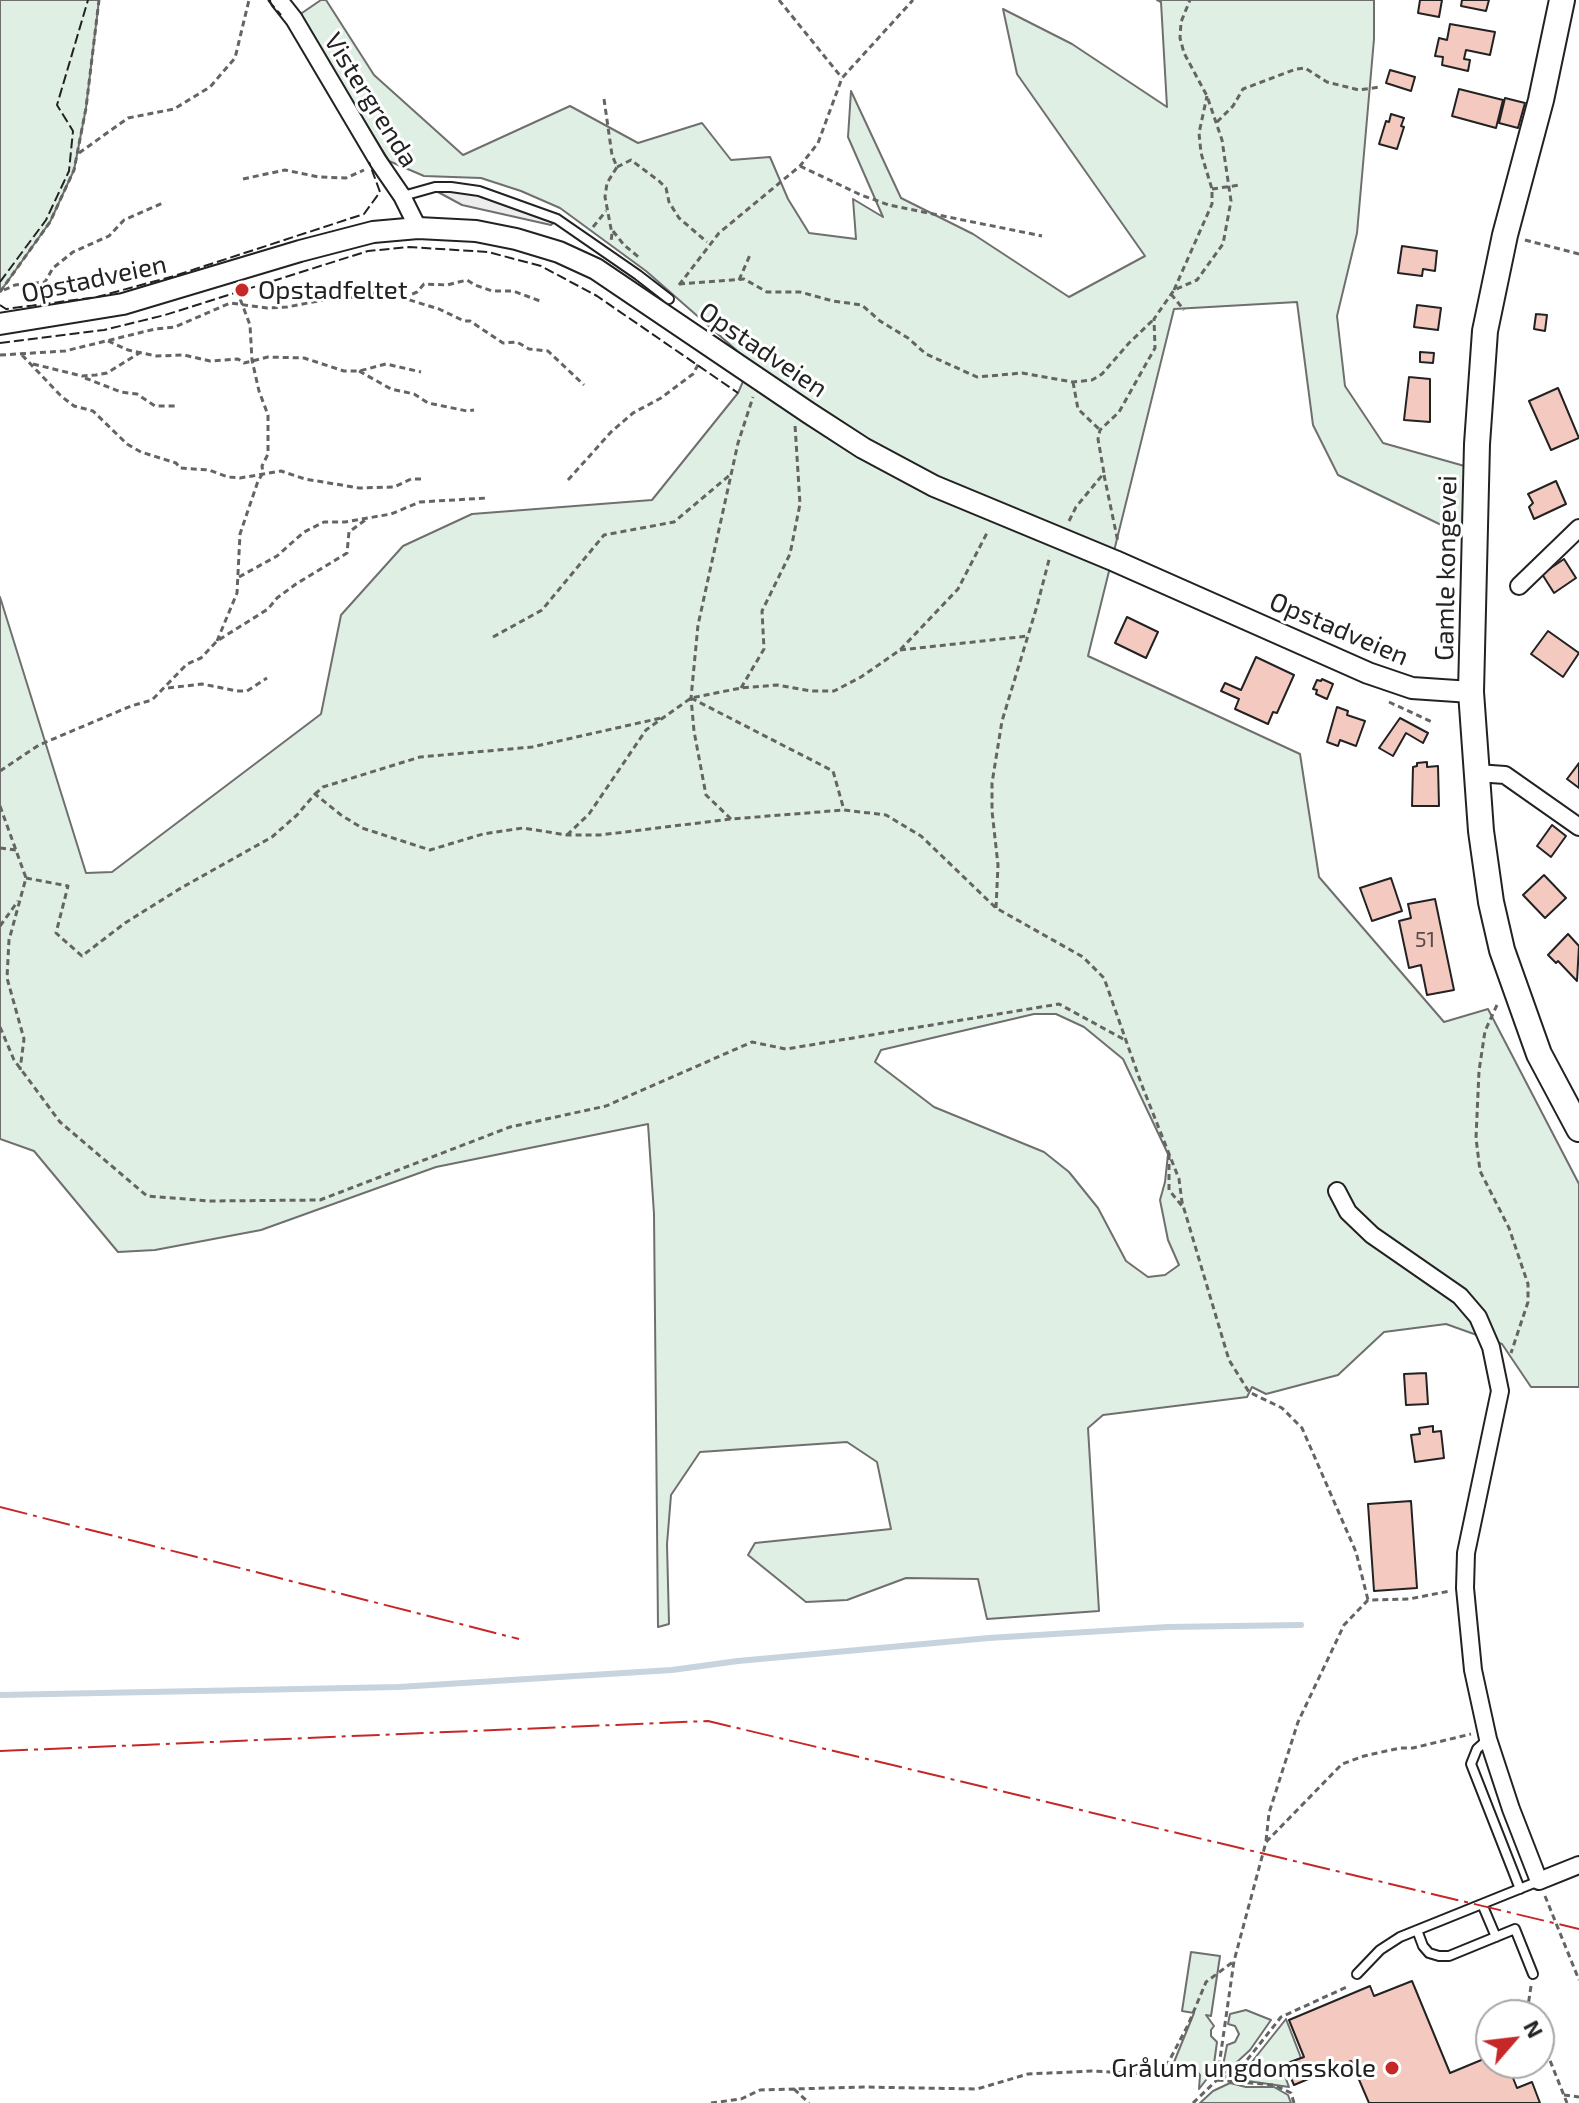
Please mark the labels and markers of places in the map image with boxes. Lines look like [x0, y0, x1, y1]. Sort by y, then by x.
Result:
place label: Opstadfeltet [258, 274, 408, 306]
marker: Opstadfeltet [233, 281, 251, 299]
place label: Grålum ungdomsskole [1111, 2052, 1376, 2084]
marker: Grålum ungdomsskole [1383, 2059, 1401, 2077]

